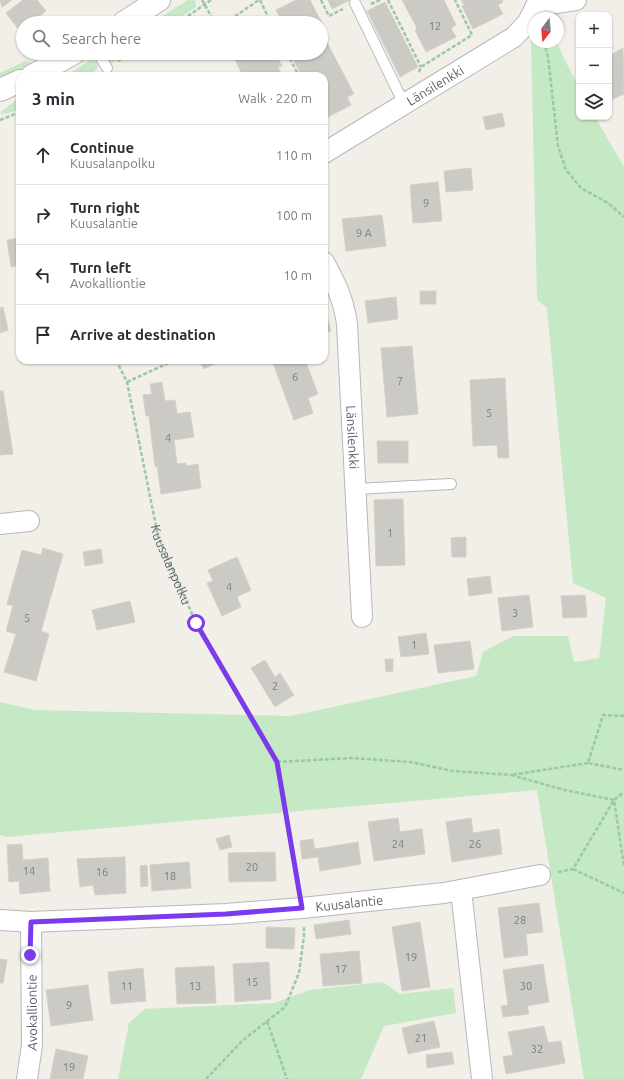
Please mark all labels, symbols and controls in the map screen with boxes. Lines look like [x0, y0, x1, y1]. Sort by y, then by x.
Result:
north arrow [528, 12, 564, 48]
map controls [576, 12, 612, 120]
button: + [576, 12, 612, 48]
search box [16, 16, 328, 60]
house number: 12 [429, 20, 441, 32]
icon: search [30, 27, 52, 49]
text: Search here [62, 30, 141, 47]
button: − [576, 48, 612, 84]
street label: Länsilenkki [404, 63, 466, 108]
button: layers [576, 84, 612, 120]
text: 3 min [32, 89, 75, 108]
text: Walk · 220 m [238, 91, 312, 105]
text: Continue [70, 139, 134, 156]
icon: ahead [32, 144, 54, 166]
text: 110 m [276, 148, 312, 162]
text: Kuusalanpolku [70, 156, 155, 170]
house number: 9 [423, 197, 429, 209]
text: Turn right [70, 199, 140, 216]
icon: right [32, 204, 54, 226]
text: 100 m [276, 208, 312, 222]
text: Kuusalantie [70, 216, 138, 230]
house number: 9 A [356, 227, 373, 239]
text: Turn left [70, 259, 131, 276]
icon: left [32, 264, 54, 286]
text: 10 m [283, 268, 312, 282]
text: Avokalliontie [70, 276, 146, 290]
icon: arrive [32, 324, 54, 346]
text: Arrive at destination [70, 326, 216, 343]
house number: 6 [292, 371, 298, 383]
house number: 7 [397, 375, 403, 387]
street label: Länsilenkki [344, 405, 361, 470]
house number: 5 [486, 407, 492, 419]
house number: 4 [165, 432, 171, 444]
street label: Kuusalanpolku [149, 524, 194, 607]
house number: 1 [387, 527, 393, 539]
house number: 4 [226, 581, 232, 593]
house number: 3 [512, 607, 518, 619]
house number: 5 [24, 612, 30, 624]
route start [187, 614, 205, 632]
house number: 1 [411, 639, 417, 651]
house number: 2 [272, 680, 278, 692]
house number: 24 [392, 838, 404, 850]
house number: 26 [469, 838, 481, 850]
house number: 20 [246, 861, 258, 873]
house number: 14 [23, 865, 35, 877]
house number: 16 [96, 866, 108, 878]
house number: 18 [164, 870, 176, 882]
street label: Kuusalantie [315, 892, 384, 914]
house number: 28 [514, 914, 526, 926]
route end [21, 946, 39, 964]
house number: 19 [405, 951, 417, 963]
house number: 17 [335, 963, 347, 975]
street label: Avokalliontie [24, 974, 39, 1051]
house number: 15 [246, 976, 258, 988]
house number: 11 [121, 980, 133, 992]
house number: 13 [189, 980, 201, 992]
house number: 30 [520, 980, 532, 992]
house number: 9 [66, 999, 72, 1011]
house number: 21 [415, 1032, 427, 1044]
house number: 32 [531, 1043, 543, 1055]
house number: 19 [63, 1061, 75, 1073]

